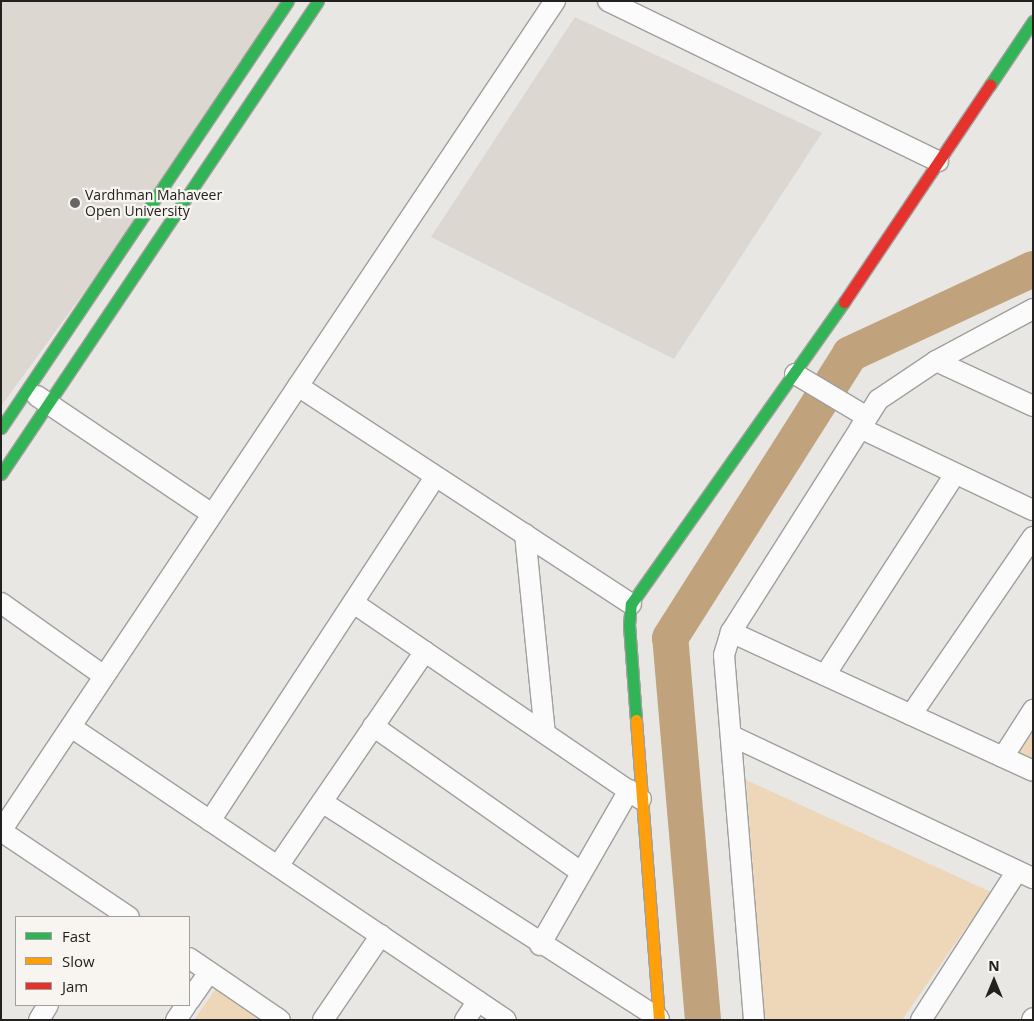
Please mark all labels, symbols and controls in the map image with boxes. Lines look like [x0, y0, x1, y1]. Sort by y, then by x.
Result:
place label: Vardhman Mahaveer Open University [85, 187, 222, 220]
marker: Vardhman Mahaveer Open University [69, 197, 81, 209]
legend [15, 916, 190, 1006]
text: Fast [62, 926, 91, 946]
text: Slow [62, 951, 95, 971]
north arrow [969, 956, 1019, 1006]
text: N [988, 956, 1000, 975]
text: Jam [62, 976, 88, 996]

